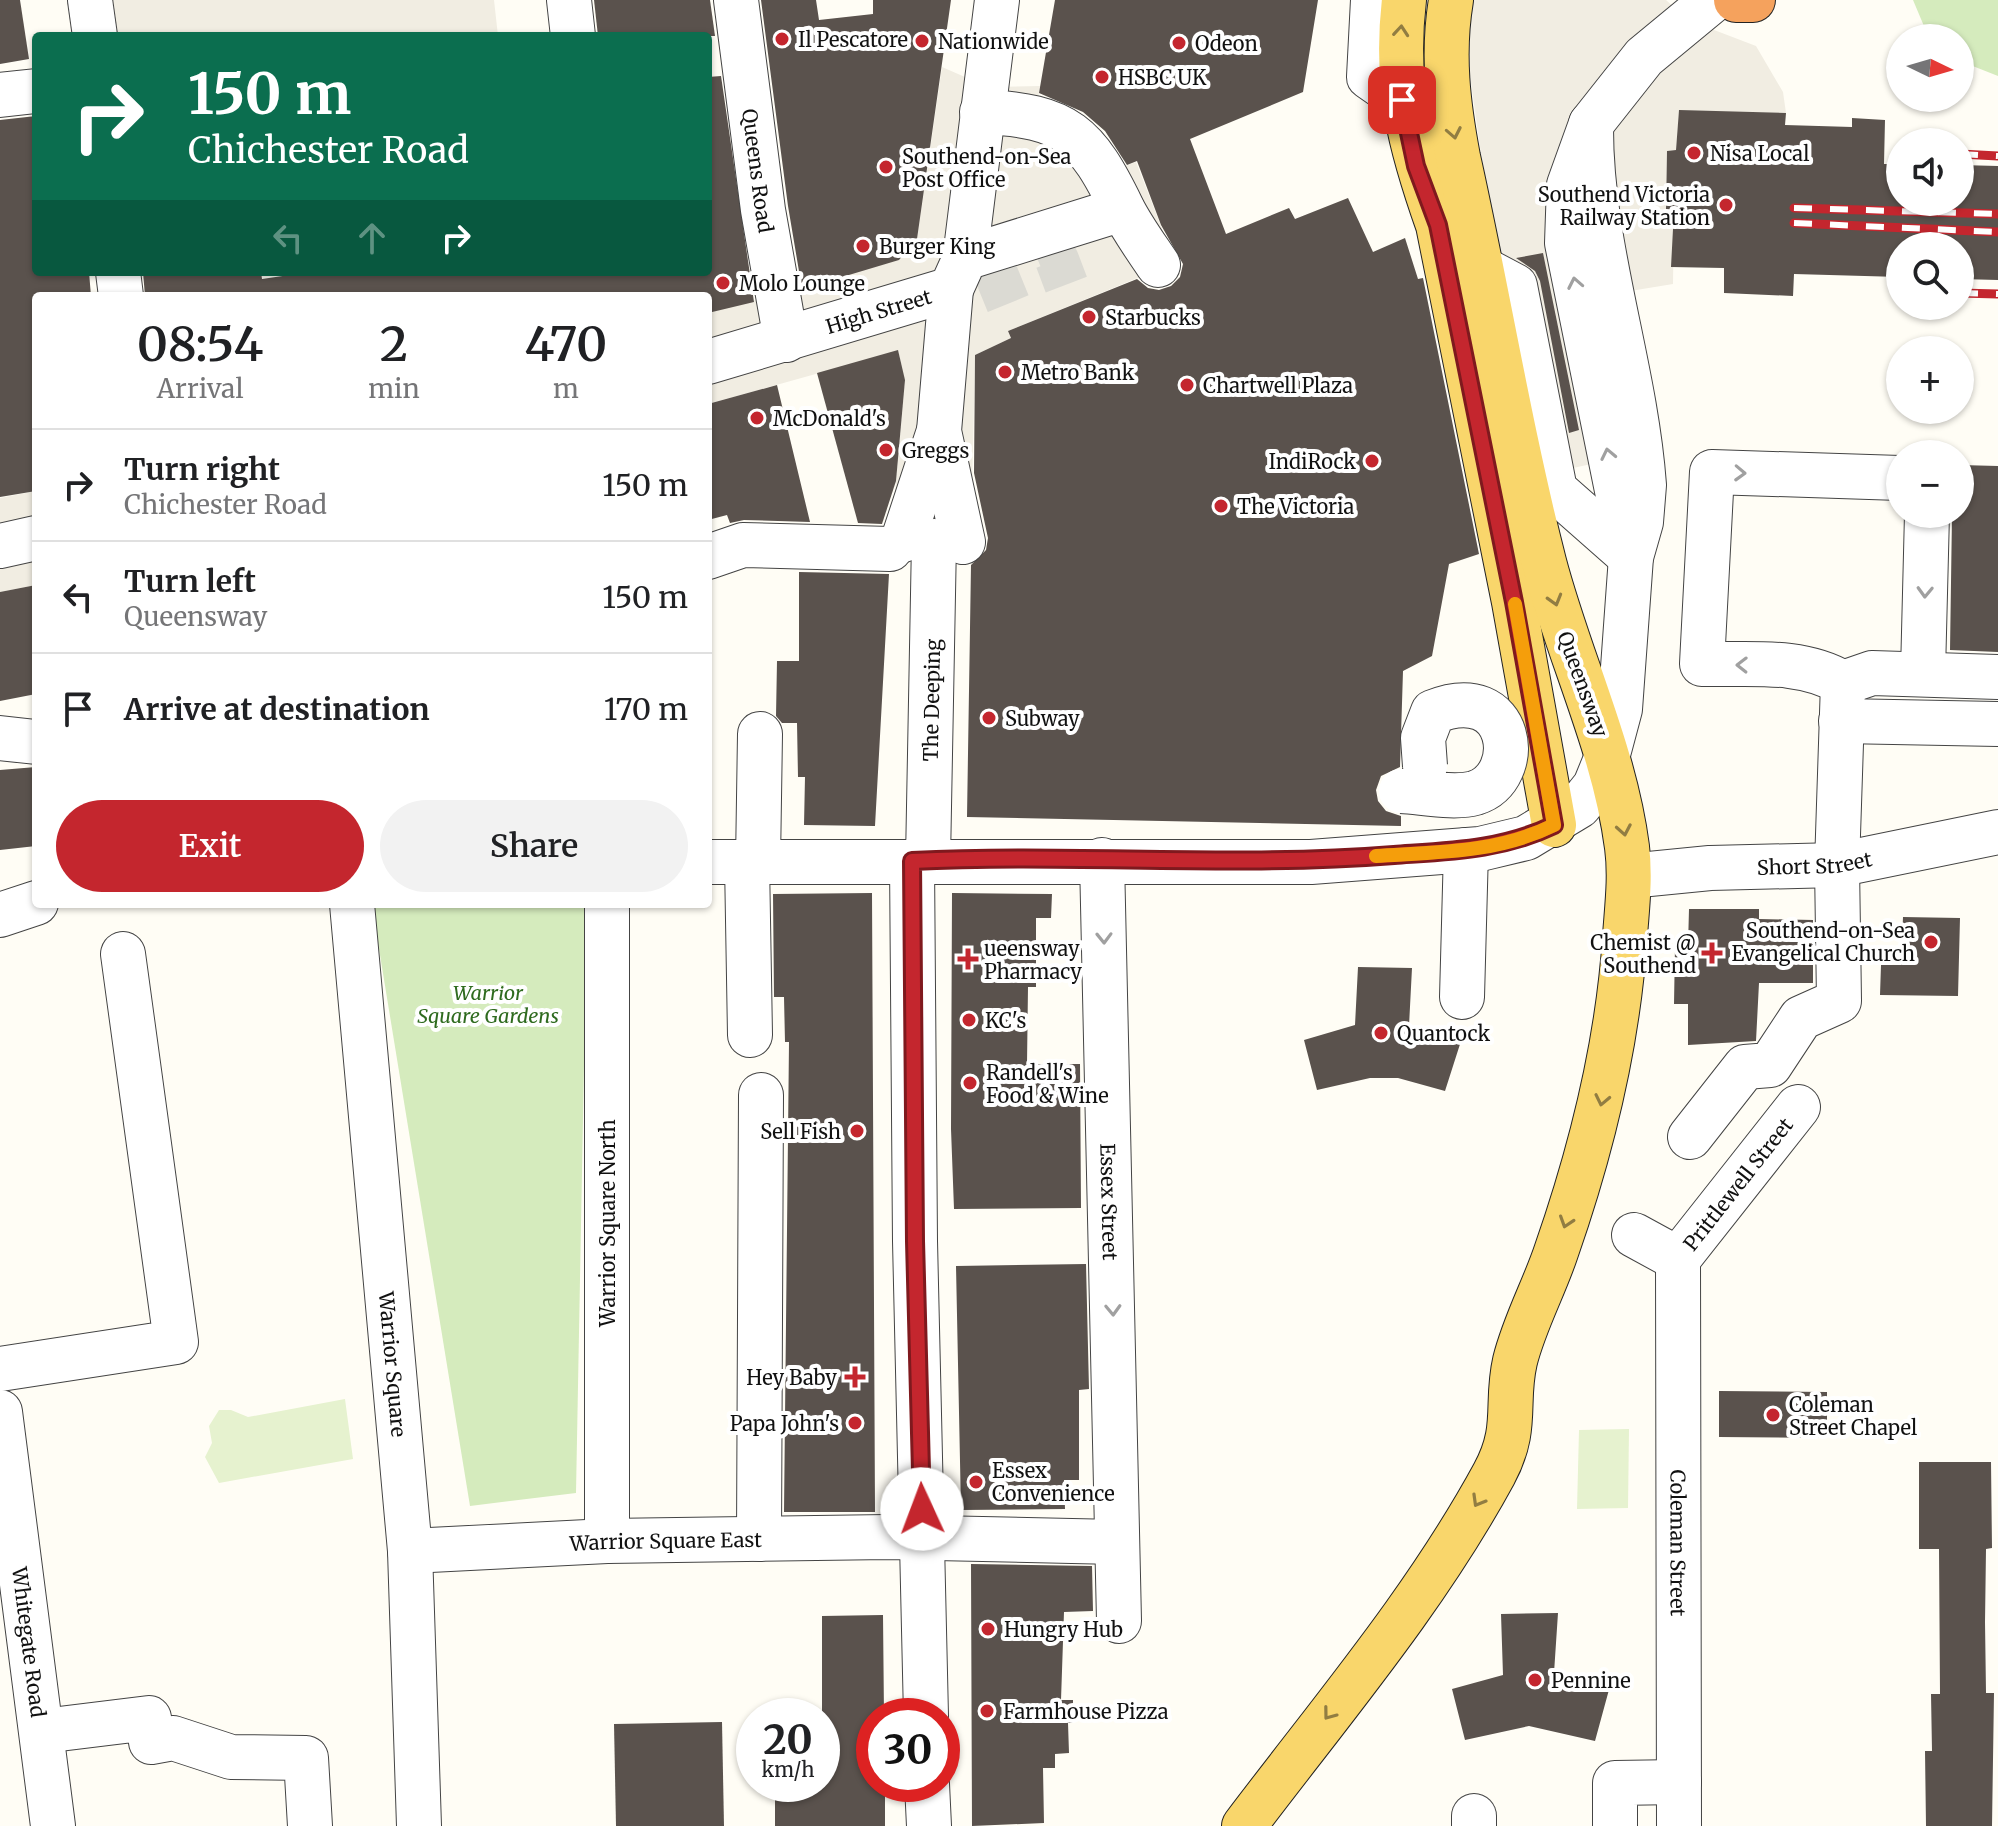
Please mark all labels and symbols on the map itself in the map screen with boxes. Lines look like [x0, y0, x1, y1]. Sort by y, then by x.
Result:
one-way arrow [1392, 24, 1409, 37]
north arrow [1886, 24, 1974, 112]
place label: Il Pescatore [798, 27, 908, 52]
place label: Nationwide [938, 29, 1049, 54]
marker: Il Pescatore [773, 30, 791, 48]
place label: Odeon [1195, 31, 1258, 56]
marker: Nationwide [913, 32, 931, 50]
marker: Odeon [1170, 34, 1188, 52]
place label: HSBC UK [1118, 65, 1207, 90]
pin [1368, 66, 1436, 134]
marker: HSBC UK [1093, 68, 1111, 86]
street label: Queens Road [738, 107, 779, 235]
one-way arrow [1444, 126, 1461, 140]
place label: Nisa Local [1710, 141, 1809, 166]
place label: Southend-on-Sea Post Office [902, 144, 1071, 192]
marker: Nisa Local [1685, 144, 1703, 162]
marker: Southend-on-Sea Post Office [877, 158, 895, 176]
place label: Southend Victoria Railway Station [1538, 182, 1710, 230]
marker: Southend Victoria Railway Station [1717, 196, 1735, 214]
place label: Burger King [879, 234, 995, 259]
marker: Burger King [854, 237, 872, 255]
place label: Molo Lounge [739, 271, 865, 296]
marker: Molo Lounge [714, 274, 732, 292]
one-way arrow [1567, 277, 1584, 291]
street label: High Street [823, 283, 935, 338]
place label: Starbucks [1105, 305, 1201, 330]
marker: Starbucks [1080, 308, 1098, 326]
place label: Metro Bank [1021, 360, 1135, 385]
marker: Metro Bank [996, 363, 1014, 381]
place label: Chartwell Plaza [1203, 373, 1353, 398]
marker: Chartwell Plaza [1178, 376, 1196, 394]
place label: McDonald's [773, 406, 886, 431]
marker: McDonald's [748, 409, 766, 427]
place label: Greggs [902, 438, 969, 463]
marker: Greggs [877, 441, 895, 459]
one-way arrow [1600, 447, 1617, 461]
place label: IndiRock [1269, 449, 1356, 474]
marker: IndiRock [1363, 452, 1381, 470]
one-way arrow [1734, 464, 1747, 481]
place label: The Victoria [1237, 494, 1354, 519]
marker: The Victoria [1212, 497, 1230, 515]
one-way arrow [1916, 586, 1933, 599]
one-way arrow [1546, 593, 1562, 607]
street label: Queensway [1552, 628, 1614, 740]
street label: The Deeping [917, 638, 945, 762]
one-way arrow [1735, 656, 1748, 674]
place label: Subway [1005, 706, 1080, 731]
marker: Subway [980, 709, 998, 727]
one-way arrow [1614, 823, 1631, 837]
street label: Short Street [1757, 846, 1874, 879]
place label: Southend-on-Sea Evangelical Church [1731, 918, 1915, 966]
place label: Chemist @ Southend [1590, 930, 1696, 978]
one-way arrow [1095, 932, 1112, 945]
marker: Southend-on-Sea Evangelical Church [1922, 933, 1940, 951]
place label: ueensway Pharmacy [984, 936, 1082, 984]
marker: Chemist @ Southend [1703, 944, 1721, 962]
marker: ueensway Pharmacy [959, 950, 977, 968]
park label: Warrior Square Gardens [417, 980, 559, 1028]
place label: KC's [985, 1008, 1026, 1033]
marker: KC's [960, 1011, 978, 1029]
place label: Quantock [1397, 1021, 1490, 1046]
marker: Quantock [1372, 1024, 1390, 1042]
place label: Randell's Food & Wine [986, 1060, 1109, 1108]
marker: Randell's Food & Wine [961, 1074, 979, 1092]
one-way arrow [1594, 1093, 1611, 1106]
street label: Prittlewell Street [1677, 1112, 1798, 1255]
street label: Warrior Square North [595, 1119, 620, 1328]
place label: Sell Fish [760, 1119, 841, 1144]
marker: Sell Fish [848, 1122, 866, 1140]
street label: Essex Street [1096, 1143, 1123, 1261]
one-way arrow [1559, 1215, 1575, 1228]
street label: Warrior Square [374, 1289, 412, 1438]
one-way arrow [1104, 1304, 1122, 1317]
place label: Hey Baby [746, 1365, 837, 1390]
marker: Hey Baby [844, 1366, 866, 1388]
place label: Coleman Street Chapel [1789, 1392, 1917, 1440]
marker: Coleman Street Chapel [1764, 1406, 1782, 1424]
place label: Papa John's [730, 1411, 839, 1436]
marker: Papa John's [846, 1414, 864, 1432]
place label: Essex Convenience [992, 1458, 1115, 1506]
position arrow [880, 1467, 964, 1551]
street label: Coleman Street [1666, 1470, 1691, 1617]
marker: Essex Convenience [967, 1473, 985, 1491]
one-way arrow [1472, 1492, 1488, 1507]
street label: Warrior Square East [568, 1526, 762, 1555]
street label: Whitegate Road [7, 1564, 51, 1719]
place label: Hungry Hub [1004, 1617, 1123, 1642]
marker: Hungry Hub [979, 1620, 997, 1638]
place label: Pennine [1551, 1668, 1631, 1693]
marker: Pennine [1526, 1671, 1544, 1689]
speed limit sign: 30 [856, 1698, 960, 1802]
place label: Farmhouse Pizza [1003, 1699, 1169, 1724]
marker: Farmhouse Pizza [978, 1702, 996, 1720]
one-way arrow [1325, 1705, 1339, 1720]

